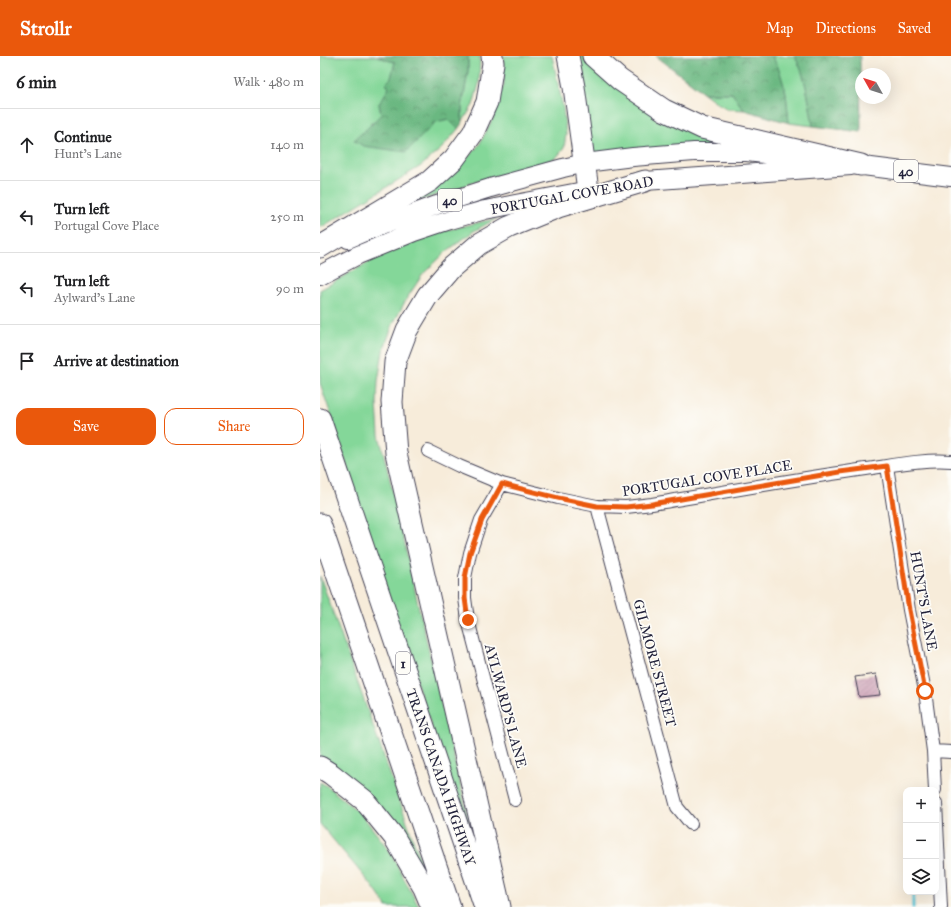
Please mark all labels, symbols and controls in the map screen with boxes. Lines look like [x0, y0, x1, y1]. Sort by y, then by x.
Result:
text: Strollr [20, 17, 72, 40]
text: Map [766, 20, 793, 37]
text: Directions [815, 20, 876, 37]
text: Saved [898, 20, 931, 37]
north arrow [855, 68, 891, 104]
text: 6 min [16, 72, 57, 93]
text: Walk · 480 m [233, 74, 304, 90]
text: Continue [54, 128, 112, 146]
icon: ahead [16, 134, 38, 156]
text: 140 m [270, 137, 304, 153]
text: Hunt's Lane [54, 146, 122, 162]
road number: 40 [894, 160, 918, 182]
street label: PORTUGAL COVE ROAD [489, 173, 655, 218]
road number: 40 [438, 189, 462, 211]
text: Turn left [54, 200, 110, 218]
icon: left [16, 206, 38, 228]
text: 250 m [270, 209, 304, 225]
text: Portugal Cove Place [54, 218, 159, 234]
text: Turn left [54, 272, 110, 290]
icon: left [16, 278, 38, 300]
text: 90 m [276, 281, 304, 297]
text: Aylward's Lane [54, 290, 135, 306]
icon: arrive [16, 350, 38, 372]
text: Arrive at destination [54, 352, 179, 370]
button: Save [16, 408, 156, 445]
button: Share [164, 408, 304, 445]
street label: PORTUGAL COVE PLACE [621, 457, 793, 500]
street label: HUNT'S LANE [906, 550, 941, 652]
street label: GILMORE STREET [629, 597, 680, 729]
route end [459, 611, 477, 629]
street label: AYLWARD'S LANE [481, 641, 530, 770]
road number: 1 [396, 652, 410, 674]
route start [916, 682, 934, 700]
street label: TRANS CANADA HIGHWAY [402, 686, 479, 869]
map controls [903, 787, 939, 895]
button: + [903, 787, 939, 823]
button: − [903, 823, 939, 859]
button: layers [903, 859, 939, 895]

